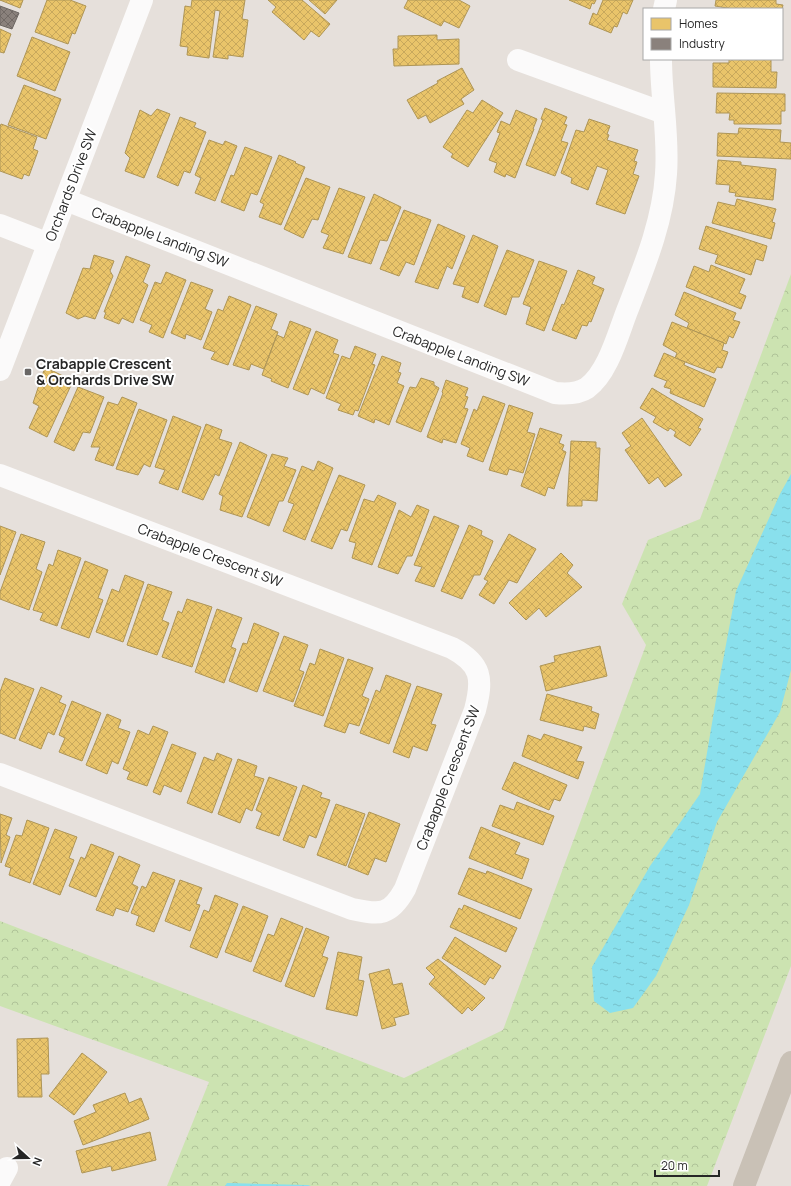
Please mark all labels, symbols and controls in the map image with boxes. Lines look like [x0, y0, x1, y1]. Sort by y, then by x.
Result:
legend [643, 8, 783, 60]
text: Homes [679, 15, 718, 32]
text: Industry [679, 35, 725, 52]
street label: Orchards Drive SW [40, 126, 101, 244]
street label: Crabapple Landing SW [89, 202, 231, 271]
street label: Crabapple Landing SW [390, 321, 532, 390]
place label: Crabapple Crescent & Orchards Drive SW [36, 354, 174, 389]
marker: Crabapple Crescent & Orchards Drive SW [23, 367, 33, 377]
street label: Crabapple Crescent SW [135, 518, 285, 591]
street label: Crabapple Crescent SW [411, 703, 484, 853]
north arrow [8, 1138, 48, 1178]
scale bar [655, 1152, 719, 1178]
text: N [29, 1155, 46, 1168]
text: 20 m [661, 1157, 688, 1174]

